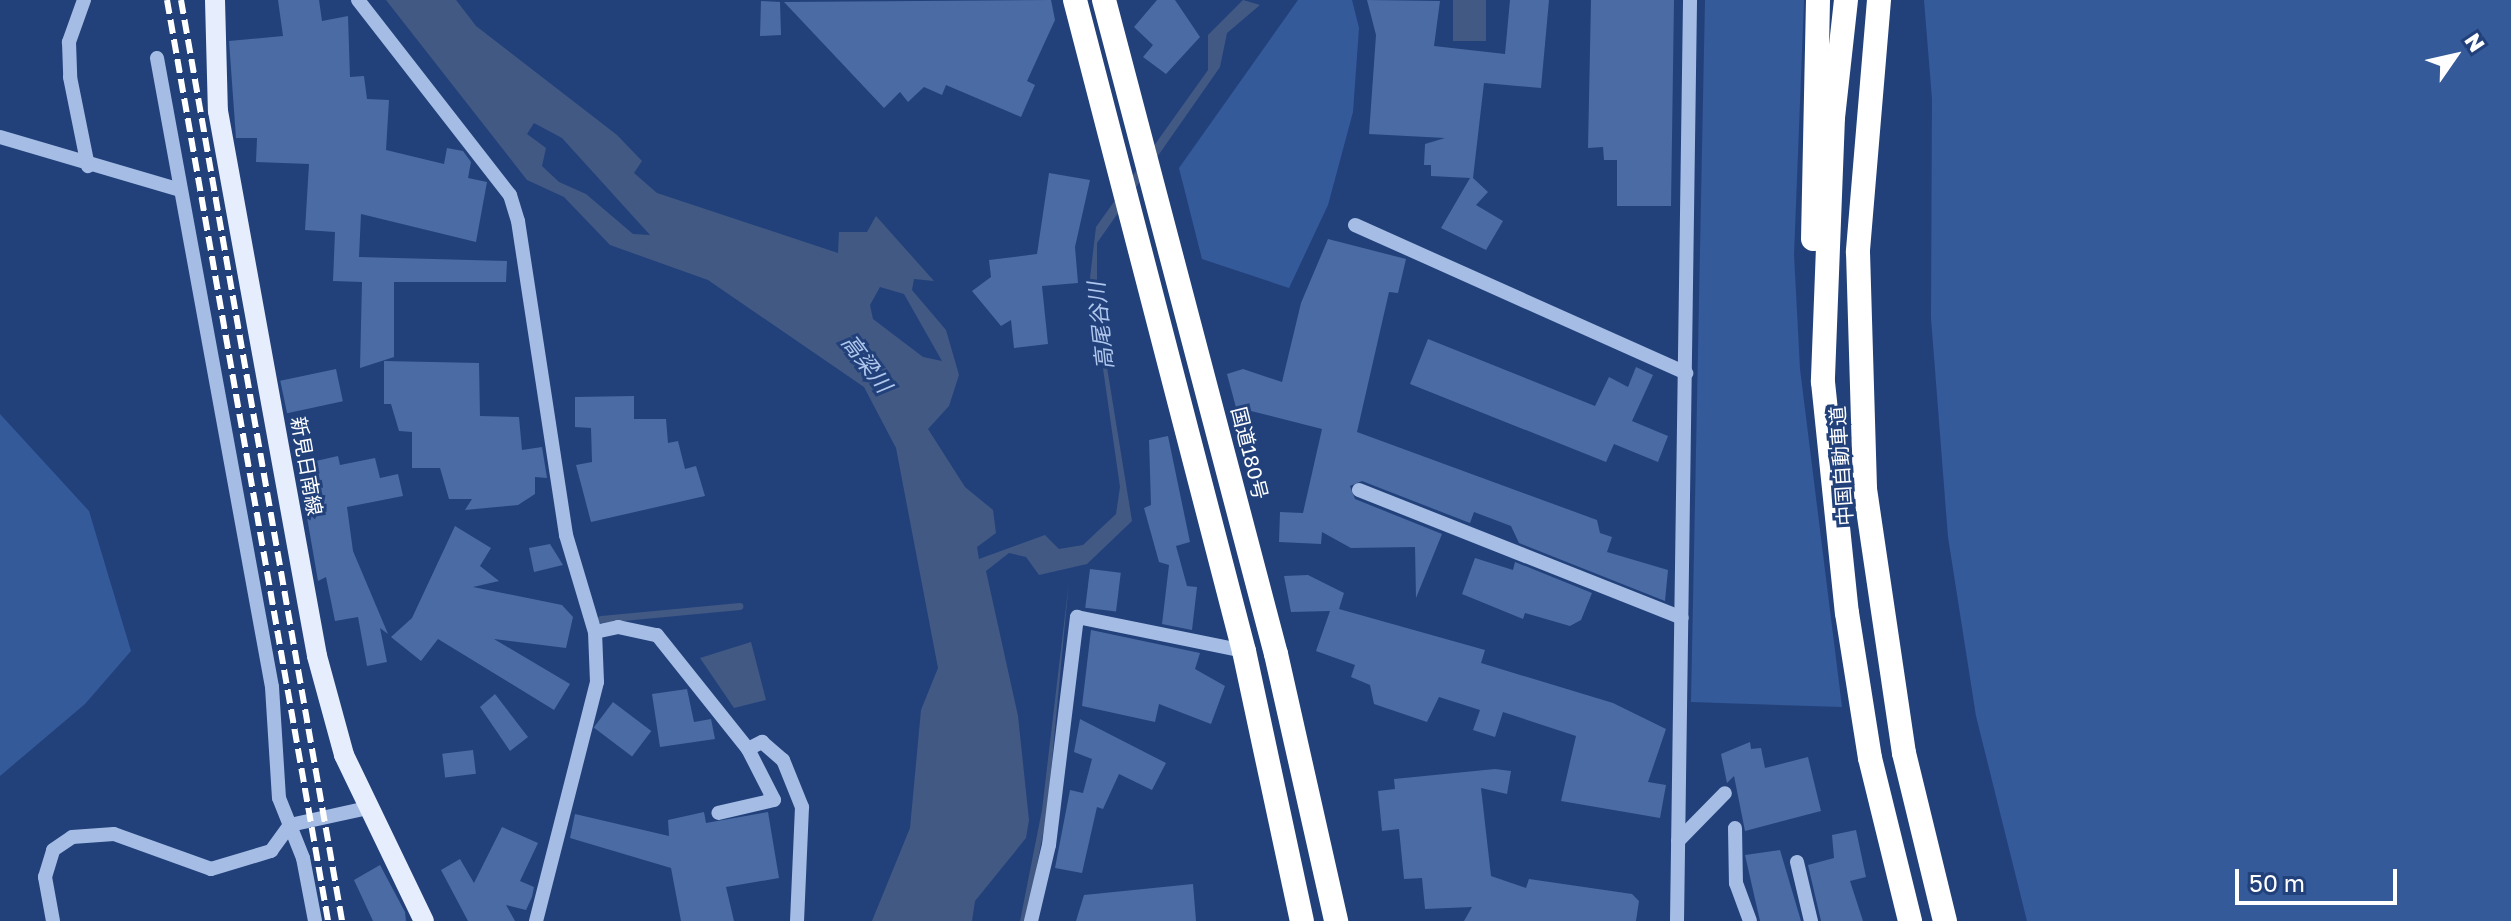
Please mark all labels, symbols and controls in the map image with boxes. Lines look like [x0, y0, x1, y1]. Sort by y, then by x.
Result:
north arrow [2415, 16, 2495, 96]
text: N [2459, 28, 2491, 57]
water label: 高尾谷川 [1082, 281, 1118, 371]
water label: 高梁川 [837, 329, 897, 397]
street label: 国道180号 [1227, 404, 1273, 502]
street label: 中国自動車道 [1825, 405, 1857, 527]
street label: 新見日南線 [286, 415, 328, 517]
scale bar [2239, 853, 2401, 903]
text: 50 m [2249, 868, 2305, 897]

